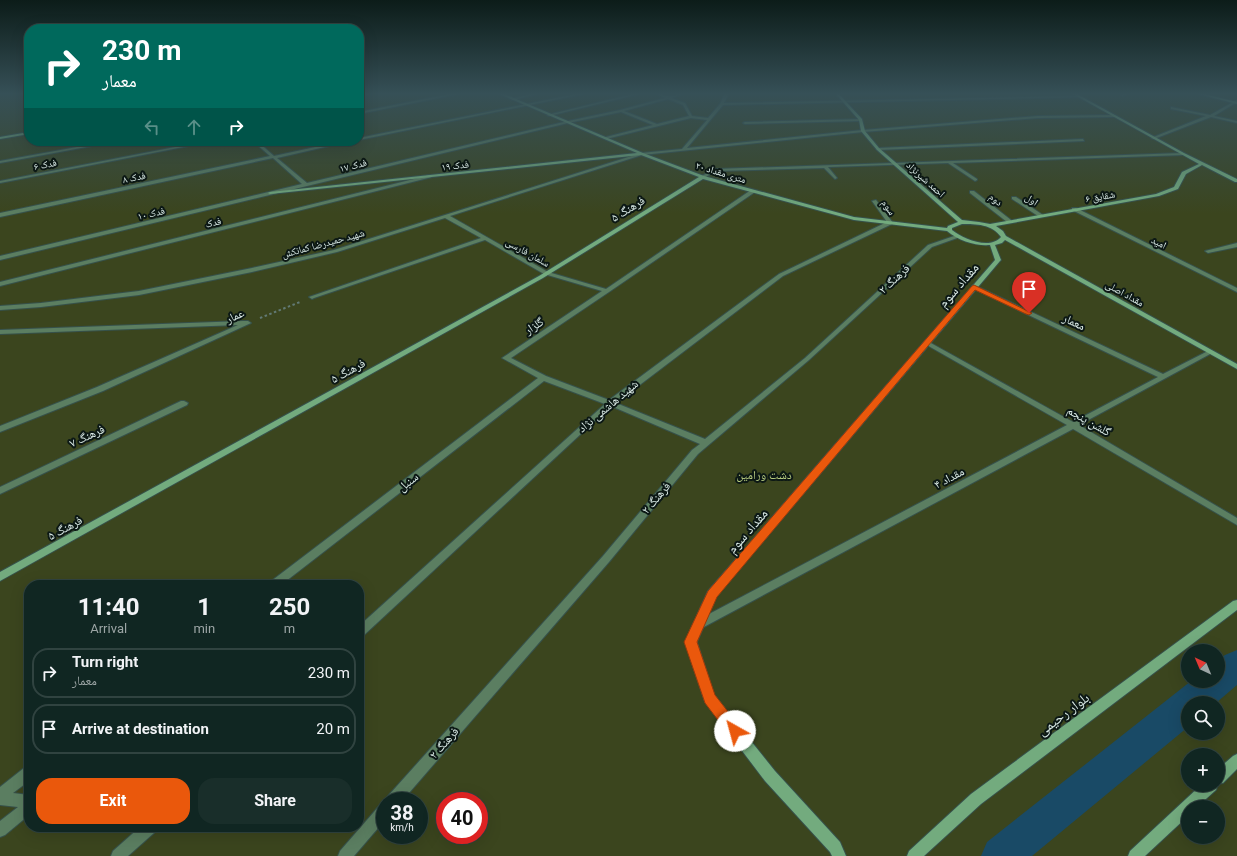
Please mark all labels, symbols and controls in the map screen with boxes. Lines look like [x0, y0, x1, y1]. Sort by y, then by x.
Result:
text: 230 m [102, 34, 181, 67]
icon: right [36, 40, 88, 92]
text: معمار [102, 70, 137, 91]
icon: left [141, 116, 163, 138]
icon: ahead [183, 116, 205, 138]
icon: right [225, 116, 247, 138]
street label: فدک ۶ [33, 157, 58, 172]
street label: فدک ۱۷ [338, 157, 368, 174]
street label: فدک ۱۹ [441, 159, 469, 172]
street label: احمد شیرنژاد [904, 159, 947, 200]
street label: ۲۰ متری مقداد [694, 160, 748, 186]
street label: فدک ۸ [122, 170, 147, 185]
street label: شقایق ۶ [1084, 188, 1116, 205]
street label: دوم [986, 191, 1004, 210]
street label: اول [1023, 191, 1040, 208]
street label: فرهنگ ۵ [609, 193, 647, 225]
street label: سوم [878, 198, 898, 219]
street label: فدک ۱۰ [136, 205, 166, 222]
street label: فدک [204, 215, 222, 230]
street label: شهید حمیدرضا کمانکش [281, 227, 366, 261]
street label: امید [1149, 234, 1168, 251]
street label: سلمان فارسی [504, 236, 552, 270]
street label: مقداد سوم [934, 260, 983, 312]
street label: فرهنگ ۲ [876, 261, 912, 297]
pin [1012, 272, 1046, 313]
icon: arrive [1018, 278, 1040, 300]
street label: مقداد اصلی [1103, 279, 1146, 309]
street label: عمار [223, 306, 246, 327]
street label: معمار [1060, 310, 1087, 333]
street label: گلزار [521, 315, 546, 338]
street label: فرهنگ ۵ [328, 356, 368, 386]
street label: شهید هاشمی نژاد [575, 377, 641, 436]
street label: گلشن پنجم [1064, 403, 1113, 440]
street label: فرهنگ ۷ [67, 422, 107, 450]
street label: مقداد ۴ [932, 464, 966, 492]
park label: دشت ورامین [736, 468, 792, 482]
street label: سنبل [395, 470, 421, 495]
street label: فرهنگ ۲ [639, 479, 673, 517]
street label: مقداد سوم [723, 506, 772, 558]
street label: فرهنگ ۵ [45, 513, 85, 543]
text: 11:40 [78, 593, 140, 621]
text: 1 [197, 593, 211, 621]
text: 250 [269, 593, 310, 621]
text: Arrival [90, 621, 127, 636]
text: min [193, 621, 215, 636]
text: m [284, 621, 295, 636]
north arrow [1181, 644, 1225, 688]
map controls [1181, 644, 1225, 844]
text: Turn right [72, 653, 138, 671]
icon: right [38, 662, 60, 684]
text: 230 m [308, 664, 350, 682]
text: معمار [72, 673, 97, 688]
street label: بلوار رحیمی [1034, 689, 1093, 739]
button: search [1181, 696, 1225, 740]
position arrow [714, 710, 756, 752]
icon: arrive [38, 718, 60, 740]
text: Arrive at destination [72, 720, 209, 738]
text: 20 m [316, 720, 350, 738]
street label: فرهنگ ۲ [427, 724, 461, 762]
button: + [1181, 748, 1225, 792]
button: Exit [36, 778, 190, 824]
button: Share [198, 778, 352, 824]
speed limit sign: 40 [436, 792, 488, 844]
button: − [1181, 800, 1225, 844]
text: 38 [391, 801, 413, 825]
text: km/h [390, 822, 414, 833]

